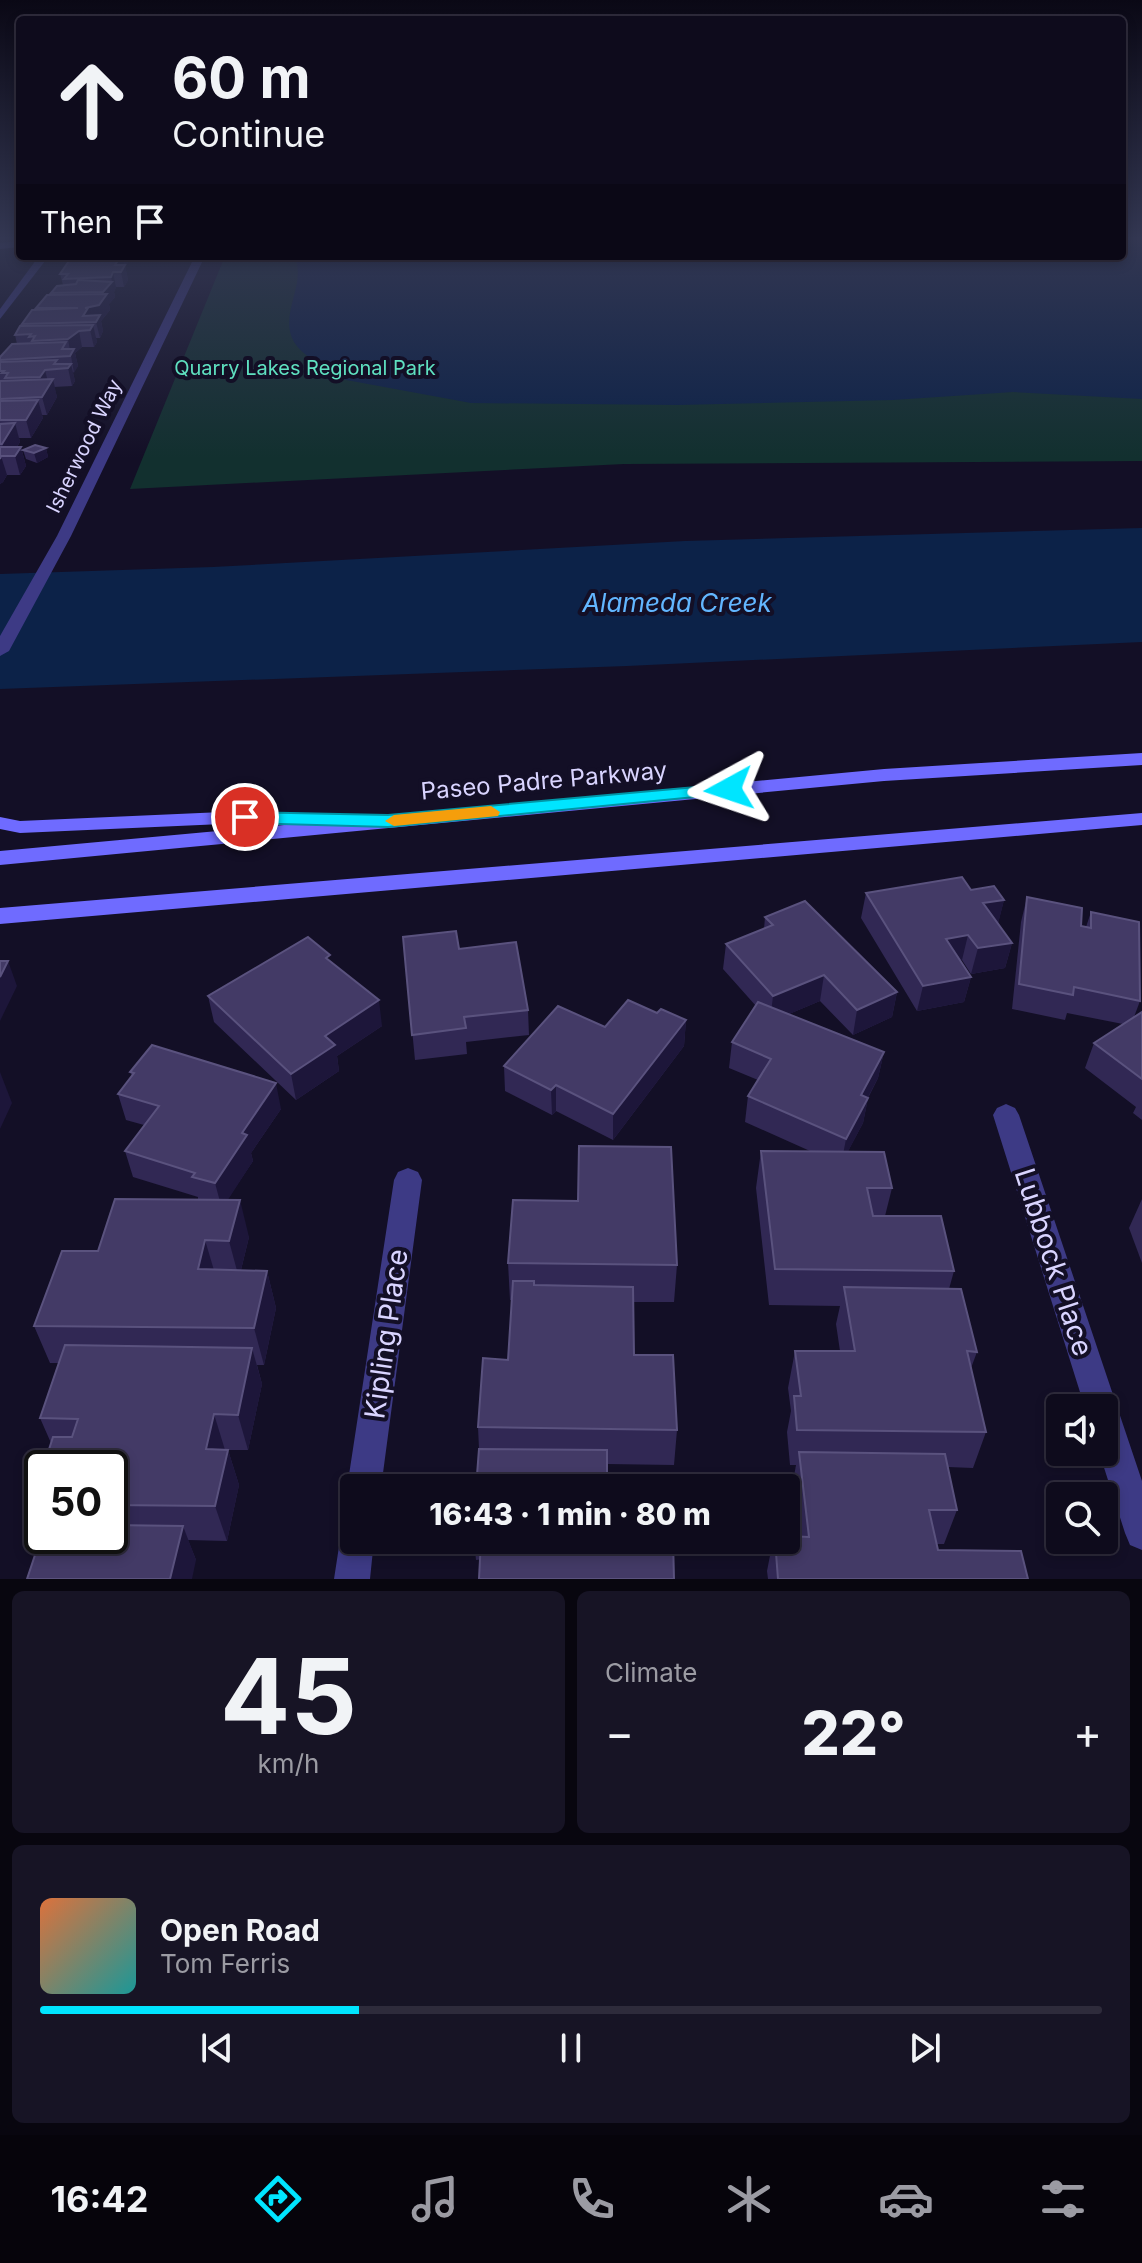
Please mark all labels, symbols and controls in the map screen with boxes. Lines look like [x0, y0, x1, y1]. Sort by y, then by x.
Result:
text: 60 m [172, 44, 311, 112]
icon: ahead [40, 48, 144, 152]
text: Continue [172, 112, 325, 156]
icon: arrive [128, 200, 172, 244]
text: Then [40, 204, 112, 240]
park label: Quarry Lakes Regional Park [174, 356, 436, 380]
street label: Isherwood Way [41, 375, 127, 517]
water label: Alameda Creek [581, 587, 773, 618]
position arrow [687, 747, 771, 831]
street label: Paseo Padre Parkway [420, 755, 668, 806]
pin [211, 783, 279, 851]
icon: arrive [223, 795, 267, 839]
street label: Lubbock Place [1008, 1164, 1100, 1360]
street label: Kipling Place [357, 1247, 415, 1421]
map controls [1046, 1394, 1118, 1554]
button: sound [1046, 1394, 1118, 1466]
speed limit sign: 50 [24, 1450, 128, 1554]
button: search [1046, 1482, 1118, 1554]
text: 16:43 · 1 min · 80 m [429, 1496, 711, 1532]
text: 45 [220, 1633, 357, 1759]
text: Climate [605, 1657, 697, 1688]
text: 22° [801, 1697, 906, 1769]
text: − [605, 1706, 634, 1760]
text: + [1073, 1706, 1102, 1760]
text: km/h [258, 1748, 319, 1779]
text: Open Road [160, 1912, 320, 1948]
text: Tom Ferris [160, 1948, 290, 1979]
icon: previous [195, 2026, 239, 2070]
icon: pause [549, 2026, 593, 2070]
icon: next [903, 2026, 947, 2070]
icon: directions [250, 2171, 306, 2227]
icon: music [407, 2171, 463, 2227]
icon: phone [564, 2171, 620, 2227]
icon: climate [721, 2171, 777, 2227]
icon: car [878, 2171, 934, 2227]
icon: filters [1035, 2171, 1091, 2227]
text: 16:42 [51, 2177, 149, 2221]

